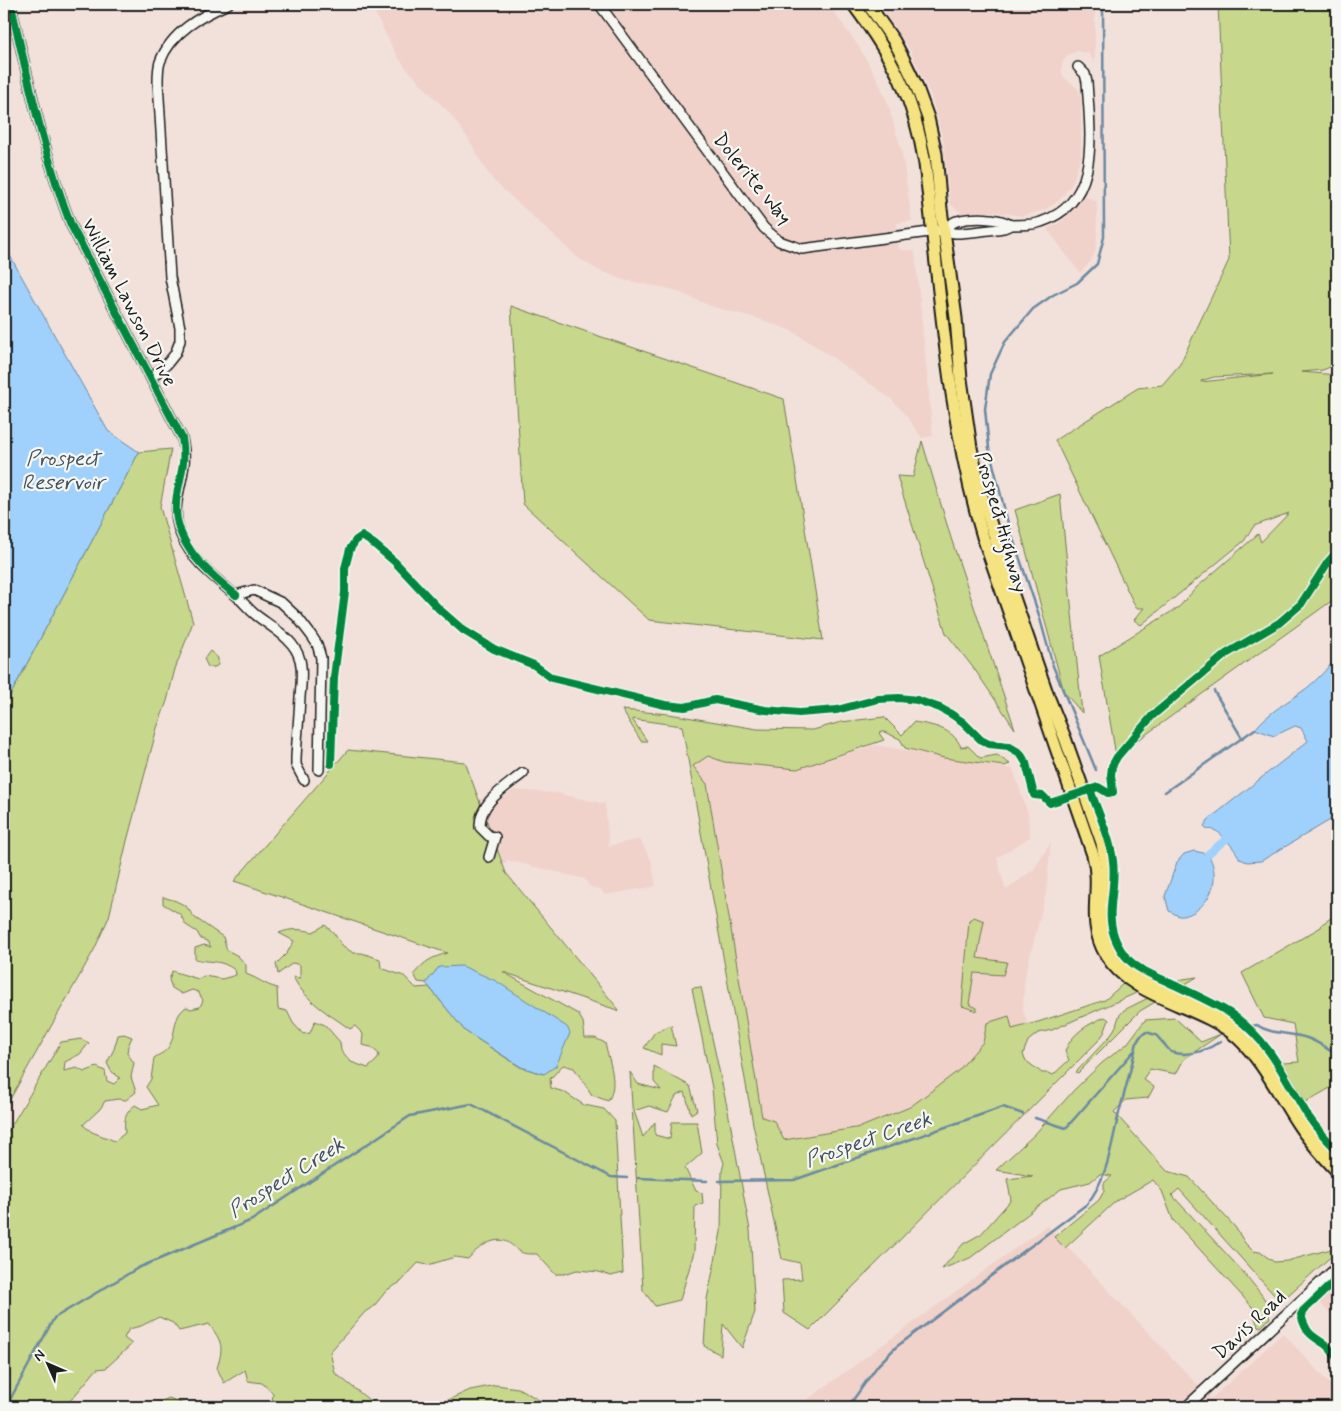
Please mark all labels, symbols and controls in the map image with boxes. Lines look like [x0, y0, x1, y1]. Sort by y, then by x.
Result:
street label: Dolerite Way [706, 127, 797, 231]
street label: William Lawson Drive [74, 214, 183, 392]
water label: Prospect Reservoir [22, 445, 108, 497]
street label: Prospect Highway [966, 449, 1034, 597]
water label: Prospect Creek [801, 1105, 935, 1175]
water label: Prospect Creek [223, 1131, 350, 1225]
street label: Davis Road [1207, 1284, 1293, 1366]
north arrow [22, 1338, 72, 1388]
text: N [30, 1346, 49, 1365]

